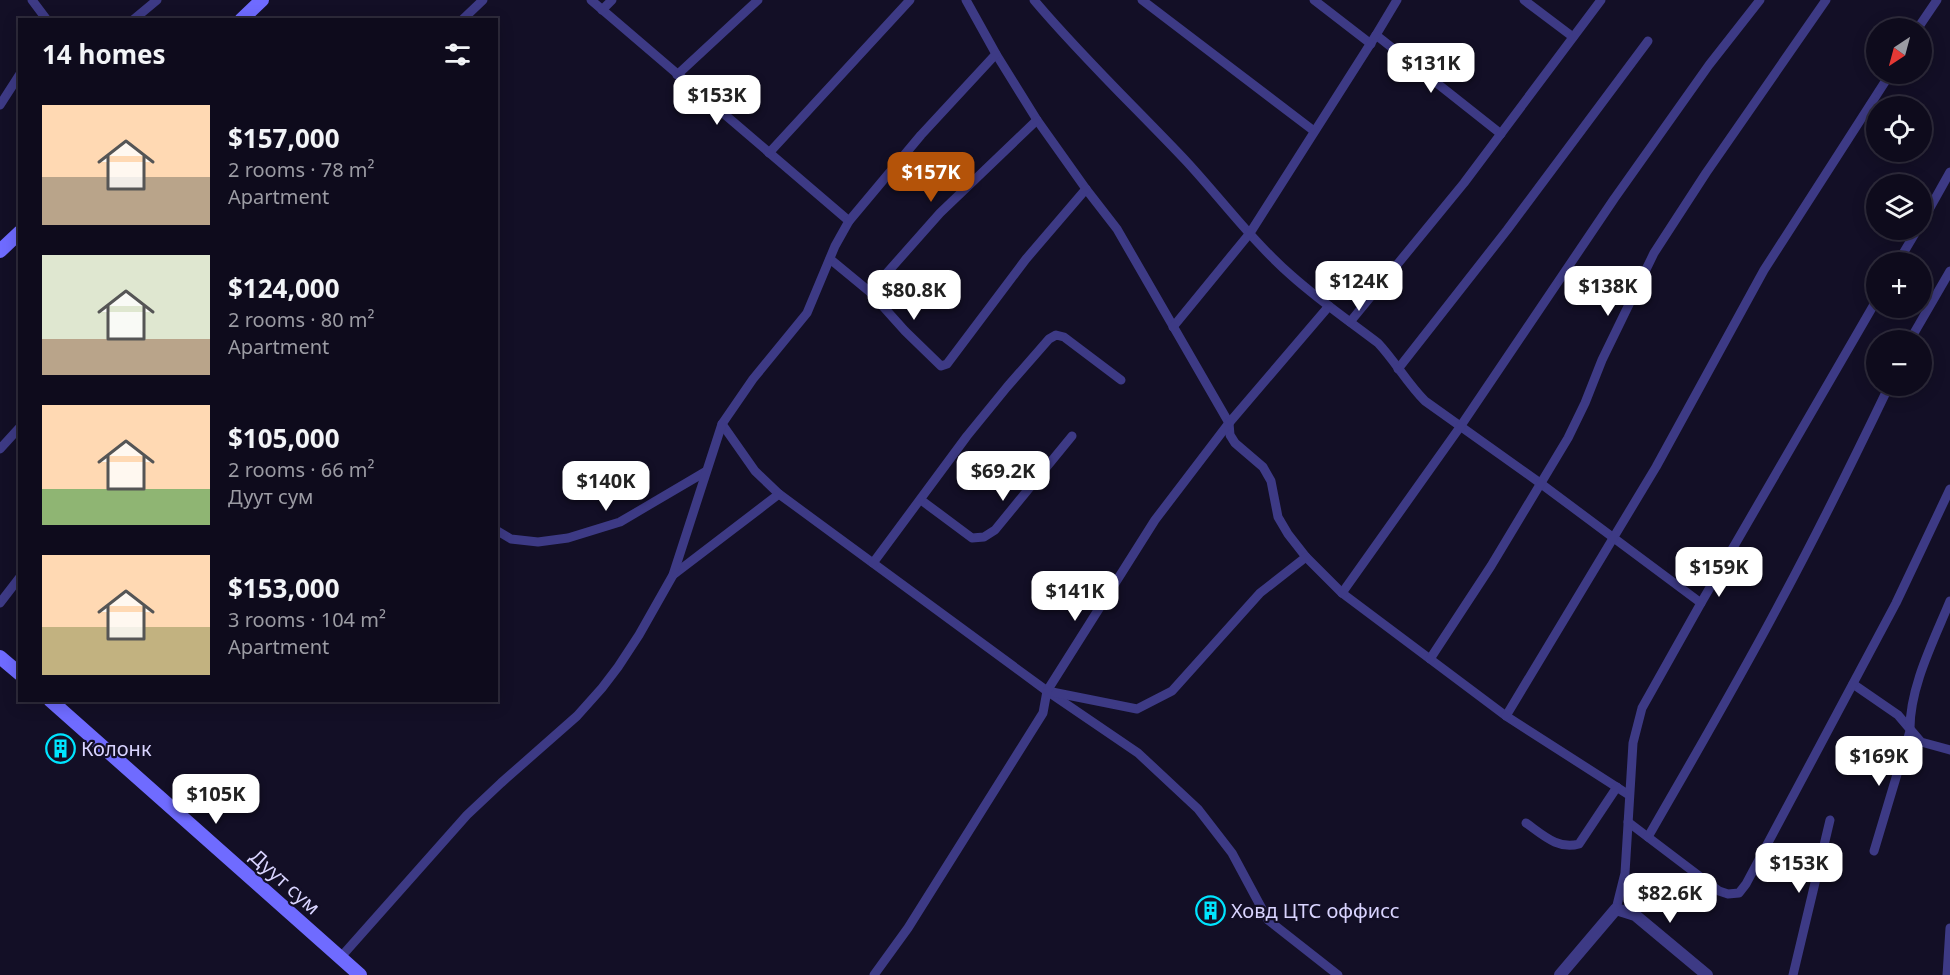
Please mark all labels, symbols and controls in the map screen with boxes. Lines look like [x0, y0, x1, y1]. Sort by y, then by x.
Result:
north arrow [1866, 18, 1932, 84]
map controls [1866, 18, 1932, 396]
text: 14 homes [42, 36, 166, 72]
icon: filters [441, 38, 474, 71]
pin: $131K [1389, 43, 1473, 94]
text: $131K [1401, 49, 1461, 76]
pin: $153K [675, 75, 759, 126]
text: $153K [687, 81, 747, 108]
button: locate [1866, 96, 1932, 162]
text: $157,000 [228, 120, 340, 156]
icon: home [90, 129, 162, 201]
pin: $157K [889, 152, 973, 203]
text: 2 rooms · 78 m² [228, 156, 375, 183]
text: $157K [901, 158, 961, 185]
button: layers [1866, 174, 1932, 240]
text: Apartment [228, 183, 329, 210]
button: + [1866, 252, 1932, 318]
pin: $124K [1317, 261, 1401, 312]
pin: $138K [1566, 266, 1650, 317]
text: $124K [1329, 267, 1389, 294]
text: $124,000 [228, 270, 340, 306]
pin: $80.8K [865, 270, 963, 321]
text: $138K [1578, 272, 1638, 299]
text: $80.8K [882, 276, 946, 303]
icon: home [90, 279, 162, 351]
text: 2 rooms · 80 m² [228, 306, 375, 333]
button: − [1866, 330, 1932, 396]
text: Apartment [228, 333, 329, 360]
text: $105,000 [228, 420, 340, 456]
icon: home [90, 429, 162, 501]
pin: $69.2K [954, 451, 1052, 502]
text: 2 rooms · 66 m² [228, 456, 375, 483]
text: $69.2K [971, 457, 1035, 484]
pin: $140K [564, 461, 648, 512]
text: $140K [576, 467, 636, 494]
text: Дуут сум [228, 483, 313, 510]
pin: $159K [1677, 547, 1761, 598]
text: $159K [1689, 553, 1749, 580]
text: $153,000 [228, 570, 340, 606]
pin: $141K [1033, 571, 1117, 622]
text: $141K [1045, 577, 1105, 604]
icon: home [90, 579, 162, 651]
text: 3 rooms · 104 m² [228, 606, 386, 633]
text: Apartment [228, 633, 329, 660]
building icon: Колонк [44, 733, 76, 765]
place label: Колонк [81, 735, 152, 762]
pin: $169K [1837, 736, 1921, 787]
text: $169K [1849, 742, 1909, 769]
pin: $105K [174, 774, 258, 825]
text: $105K [186, 780, 246, 807]
street label: Дуут сум [245, 843, 326, 920]
pin: $153K [1757, 843, 1841, 894]
text: $153K [1769, 849, 1829, 876]
pin: $82.6K [1621, 873, 1719, 924]
text: $82.6K [1638, 879, 1702, 906]
building icon: Ховд ЦТС оффисс [1194, 895, 1226, 927]
place label: Ховд ЦТС оффисс [1231, 897, 1400, 924]

